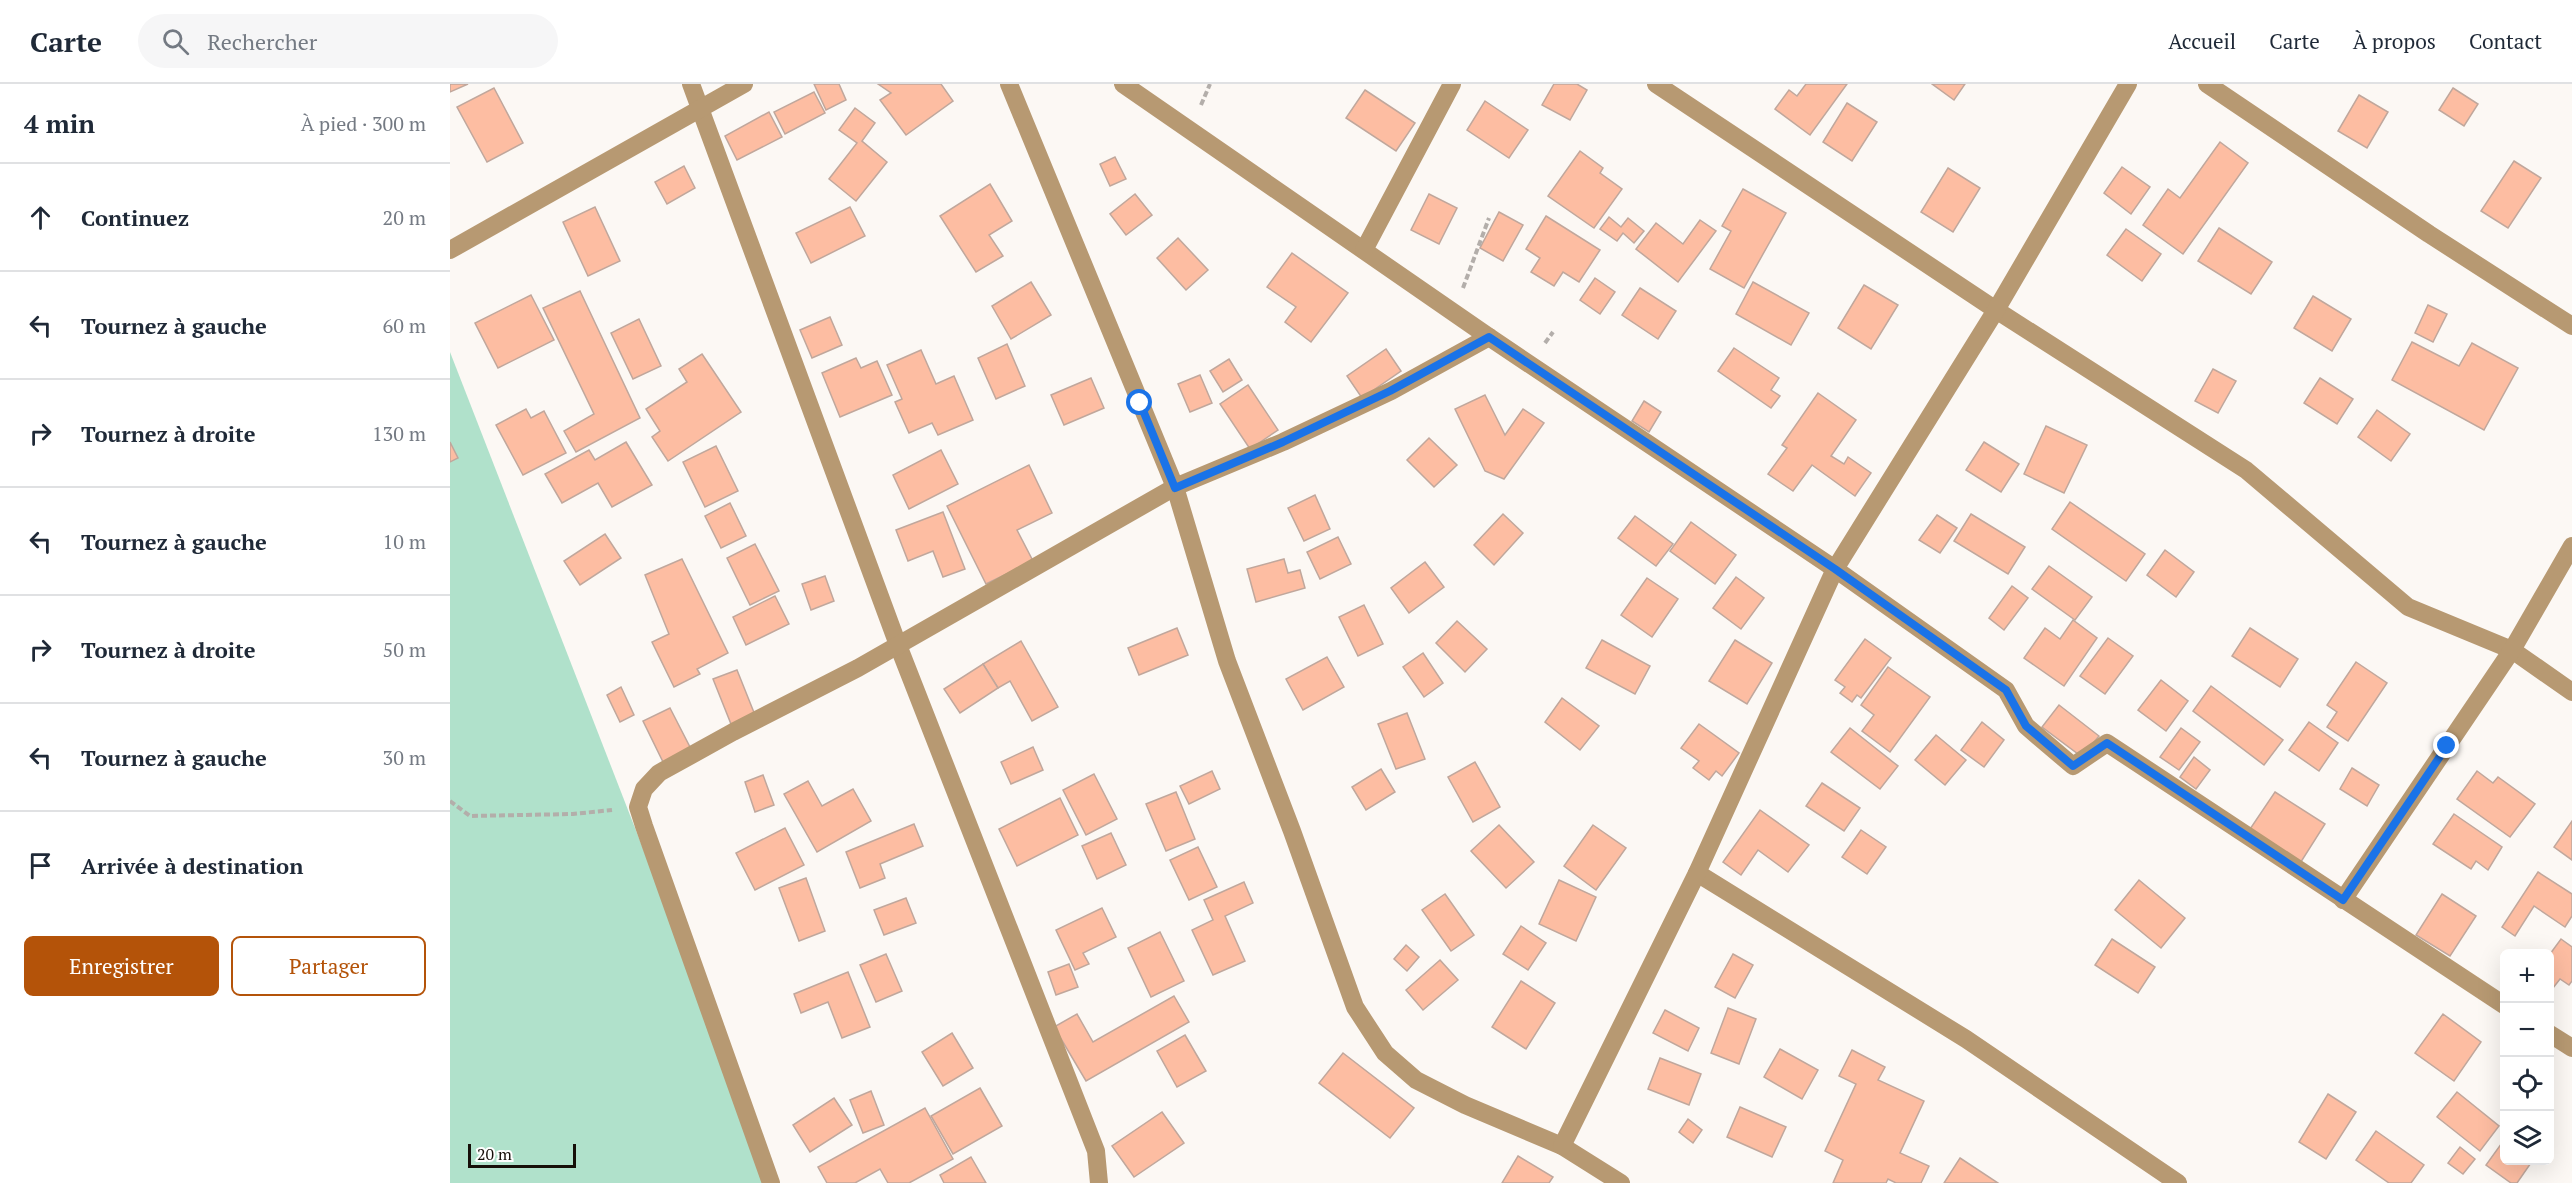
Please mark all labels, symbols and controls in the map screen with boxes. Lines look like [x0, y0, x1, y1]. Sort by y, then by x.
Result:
search box [138, 14, 558, 68]
text: Carte [30, 23, 102, 60]
icon: search [159, 25, 192, 58]
text: Rechercher [207, 27, 317, 56]
text: Accueil [2168, 27, 2236, 55]
text: Carte [2269, 27, 2320, 55]
text: À propos [2353, 27, 2436, 55]
text: Contact [2469, 27, 2542, 55]
text: 4 min [24, 106, 95, 140]
text: À pied · 300 m [301, 110, 426, 137]
icon: ahead [24, 201, 57, 234]
text: Continuez [81, 203, 189, 232]
text: 20 m [383, 204, 426, 231]
icon: left [24, 309, 57, 342]
text: Tournez à gauche [81, 311, 267, 340]
text: 60 m [383, 312, 426, 339]
route start [1126, 389, 1152, 415]
icon: right [24, 417, 57, 450]
text: Tournez à droite [81, 419, 256, 448]
text: 130 m [372, 420, 426, 447]
icon: left [24, 525, 57, 558]
text: Tournez à gauche [81, 527, 267, 556]
text: 10 m [383, 528, 426, 555]
icon: right [24, 633, 57, 666]
text: Tournez à droite [81, 635, 256, 664]
text: 50 m [383, 636, 426, 663]
route end [2433, 732, 2459, 758]
icon: left [24, 741, 57, 774]
text: Tournez à gauche [81, 743, 267, 772]
text: 30 m [383, 744, 426, 771]
icon: arrive [24, 849, 57, 882]
text: Arrivée à destination [81, 851, 303, 880]
button: Enregistrer [24, 936, 219, 996]
button: Partager [231, 936, 426, 996]
map controls [2500, 949, 2554, 1165]
button: + [2500, 949, 2554, 1003]
button: − [2500, 1003, 2554, 1057]
button: locate [2500, 1057, 2554, 1111]
button: layers [2500, 1111, 2554, 1165]
scale bar [468, 1141, 576, 1168]
text: 20 m [477, 1143, 512, 1165]

